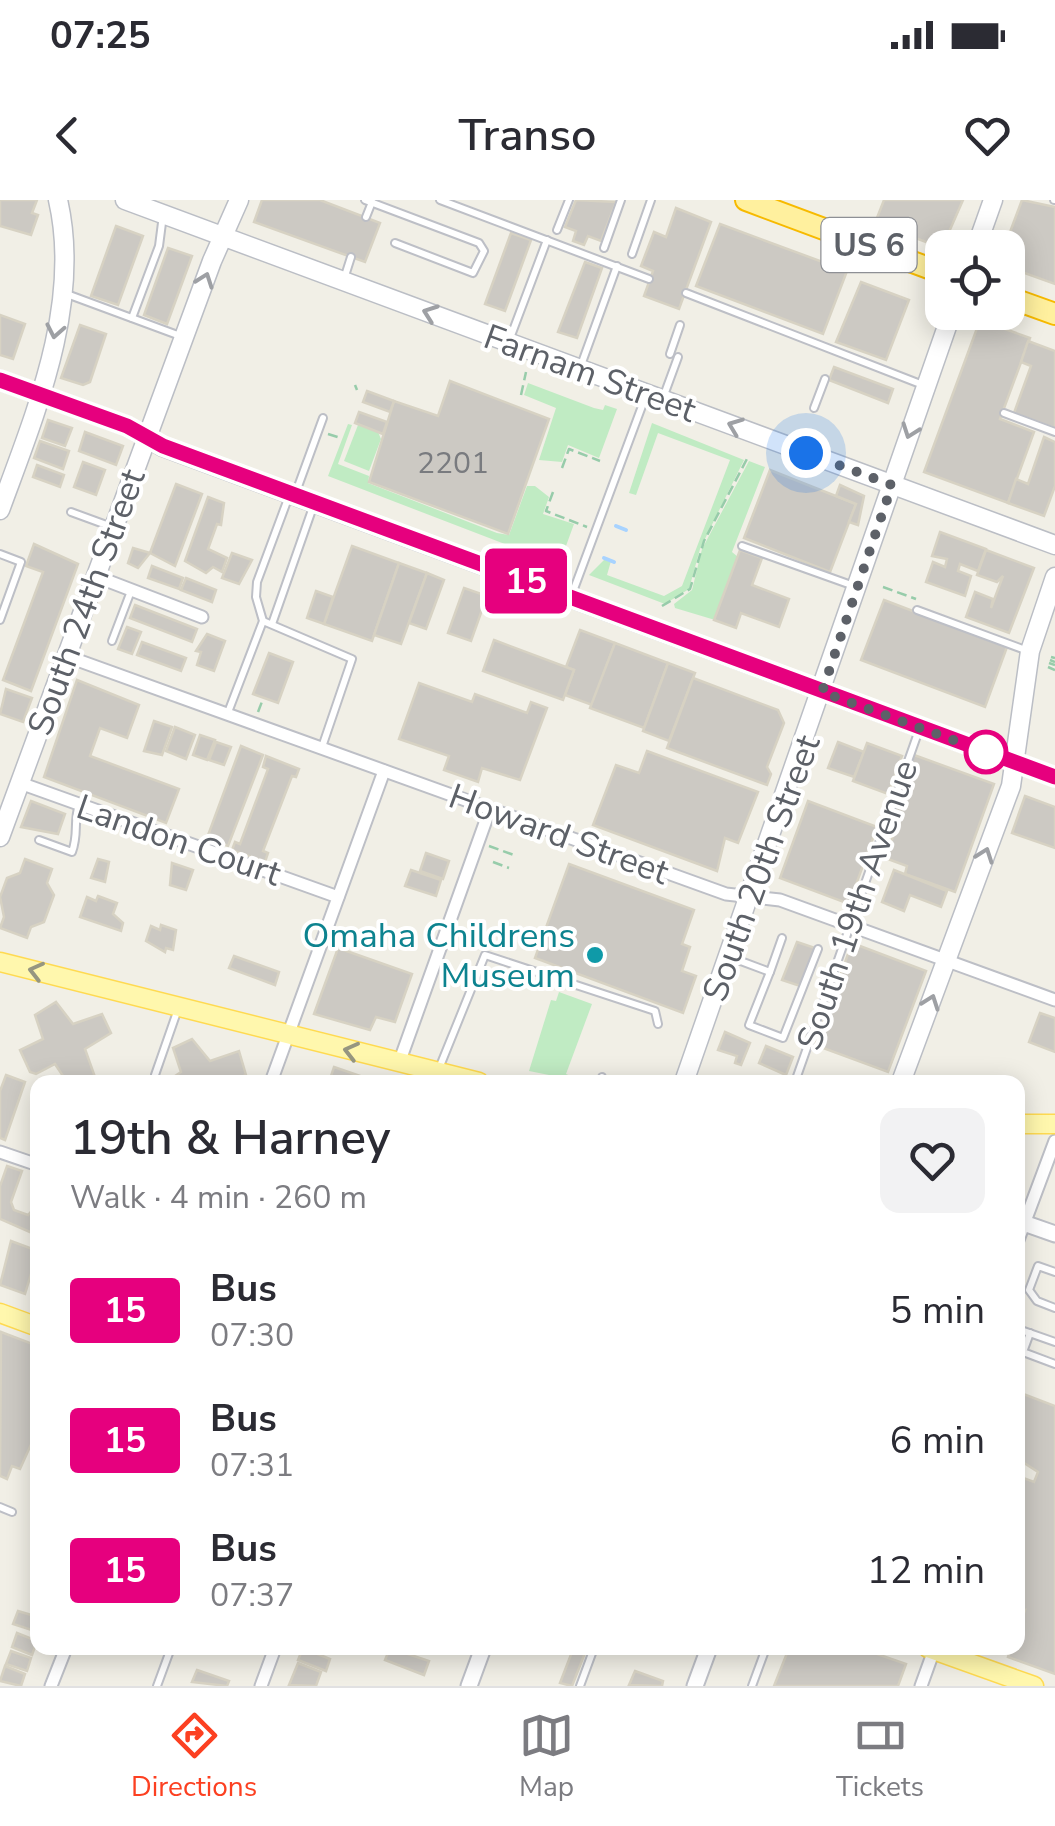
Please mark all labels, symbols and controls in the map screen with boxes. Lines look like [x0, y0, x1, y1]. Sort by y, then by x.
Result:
text: 07:25 [50, 10, 151, 61]
text: Transo [459, 105, 596, 166]
icon: back [40, 108, 95, 163]
icon: heart [960, 108, 1015, 163]
road number: US 6 [822, 218, 916, 272]
map controls [925, 230, 1025, 330]
button: locate [925, 230, 1025, 330]
one-way arrow [193, 272, 213, 289]
one-way arrow [423, 304, 440, 325]
street label: Farnam Street [477, 313, 703, 434]
one-way arrow [45, 323, 66, 339]
one-way arrow [727, 418, 745, 438]
one-way arrow [901, 422, 922, 439]
your location [781, 428, 831, 478]
house number: 2201 [417, 443, 489, 484]
street label: South 24th Street [16, 462, 157, 742]
line badge: 15 [481, 548, 571, 614]
text: 15 [505, 558, 547, 605]
street label: South 20th Street [691, 728, 832, 1008]
unlabelled marker [965, 731, 1007, 773]
street label: South 19th Avenue [786, 754, 929, 1057]
street label: Howard Street [442, 773, 676, 896]
street label: Landon Court [70, 784, 288, 898]
one-way arrow [974, 848, 994, 865]
place label: Omaha Childrens Museum [302, 912, 575, 999]
marker: Omaha Childrens Museum [584, 944, 606, 966]
one-way arrow [28, 962, 45, 983]
one-way arrow [920, 994, 940, 1011]
one-way arrow [343, 1042, 360, 1063]
text: 19th & Harney [70, 1105, 391, 1171]
button: heart [880, 1108, 985, 1213]
text: Walk · 4 min · 260 m [70, 1176, 367, 1219]
text: Bus [210, 1263, 277, 1314]
text: 5 min [890, 1285, 985, 1336]
text: 15 [104, 1287, 146, 1334]
text: 07:30 [210, 1314, 294, 1357]
text: Bus [210, 1393, 277, 1444]
text: 6 min [890, 1415, 985, 1466]
text: 15 [104, 1417, 146, 1464]
text: 07:31 [210, 1444, 294, 1487]
text: Bus [210, 1523, 277, 1574]
text: 12 min [867, 1545, 985, 1596]
text: 15 [104, 1547, 146, 1594]
text: 07:37 [210, 1574, 294, 1617]
tab: Directions [131, 1708, 257, 1806]
tab: Map [519, 1708, 574, 1806]
tab: Tickets [836, 1708, 924, 1806]

